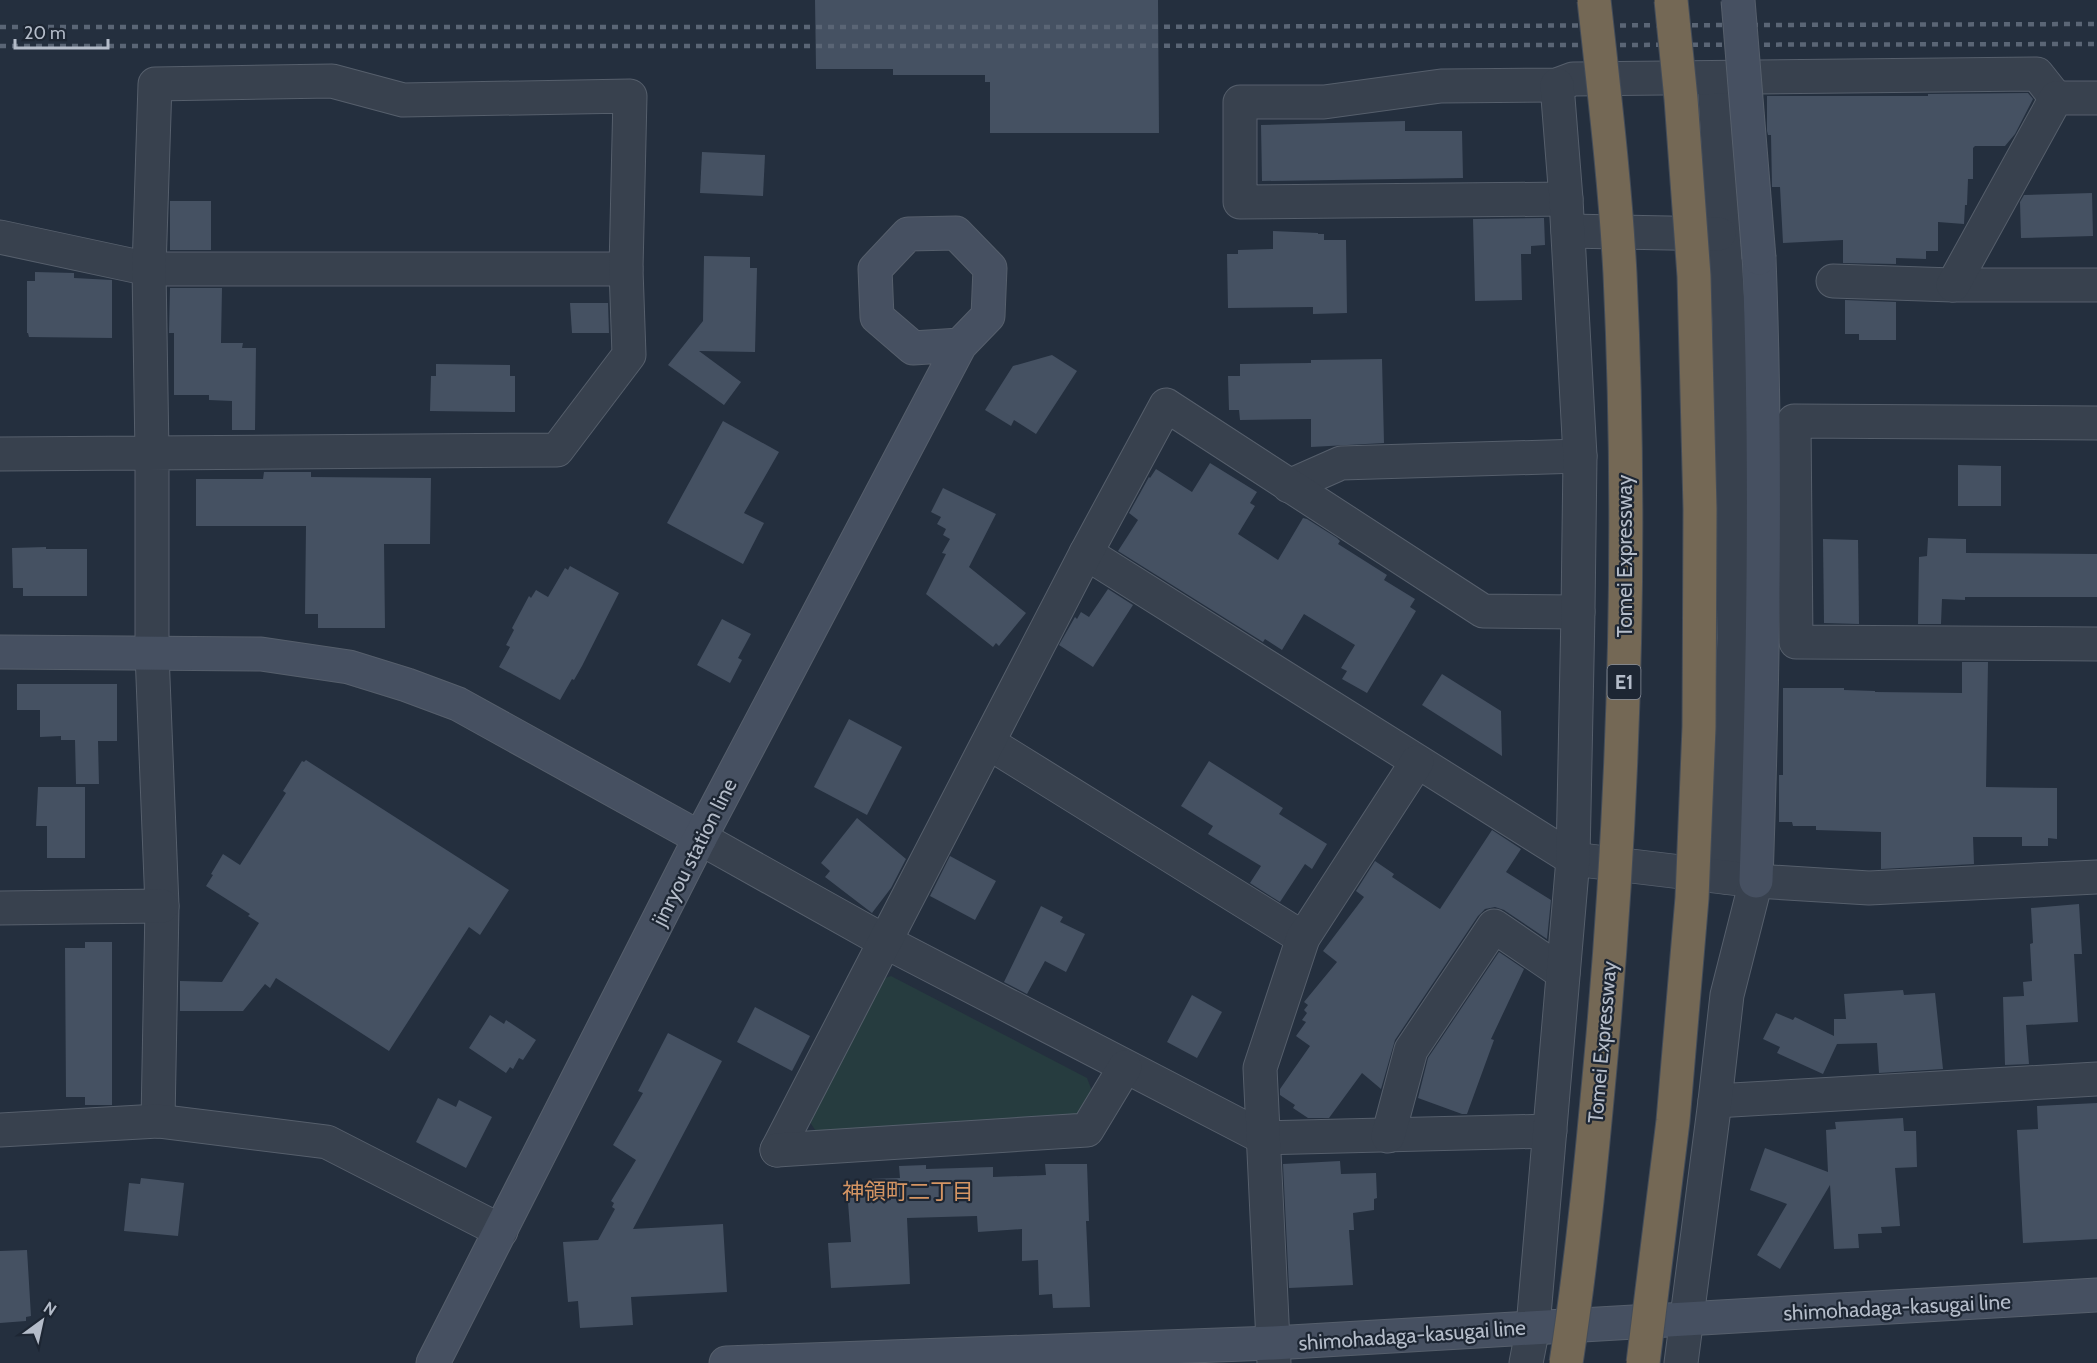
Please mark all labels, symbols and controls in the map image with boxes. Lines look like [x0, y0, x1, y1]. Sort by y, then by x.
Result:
scale bar [15, 12, 108, 50]
text: 20 m [24, 22, 66, 44]
street label: Tomei Expressway [1612, 474, 1637, 637]
road number: E1 [1608, 665, 1640, 699]
street label: jinryou station line [646, 774, 743, 931]
street label: Tomei Expressway [1582, 960, 1622, 1124]
district label: 神領町二丁目 [842, 1178, 974, 1205]
street label: shimohadaga-kasugai line [1783, 1289, 2012, 1325]
north arrow [12, 1291, 72, 1351]
text: N [40, 1298, 60, 1320]
street label: shimohadaga-kasugai line [1297, 1315, 1527, 1355]

